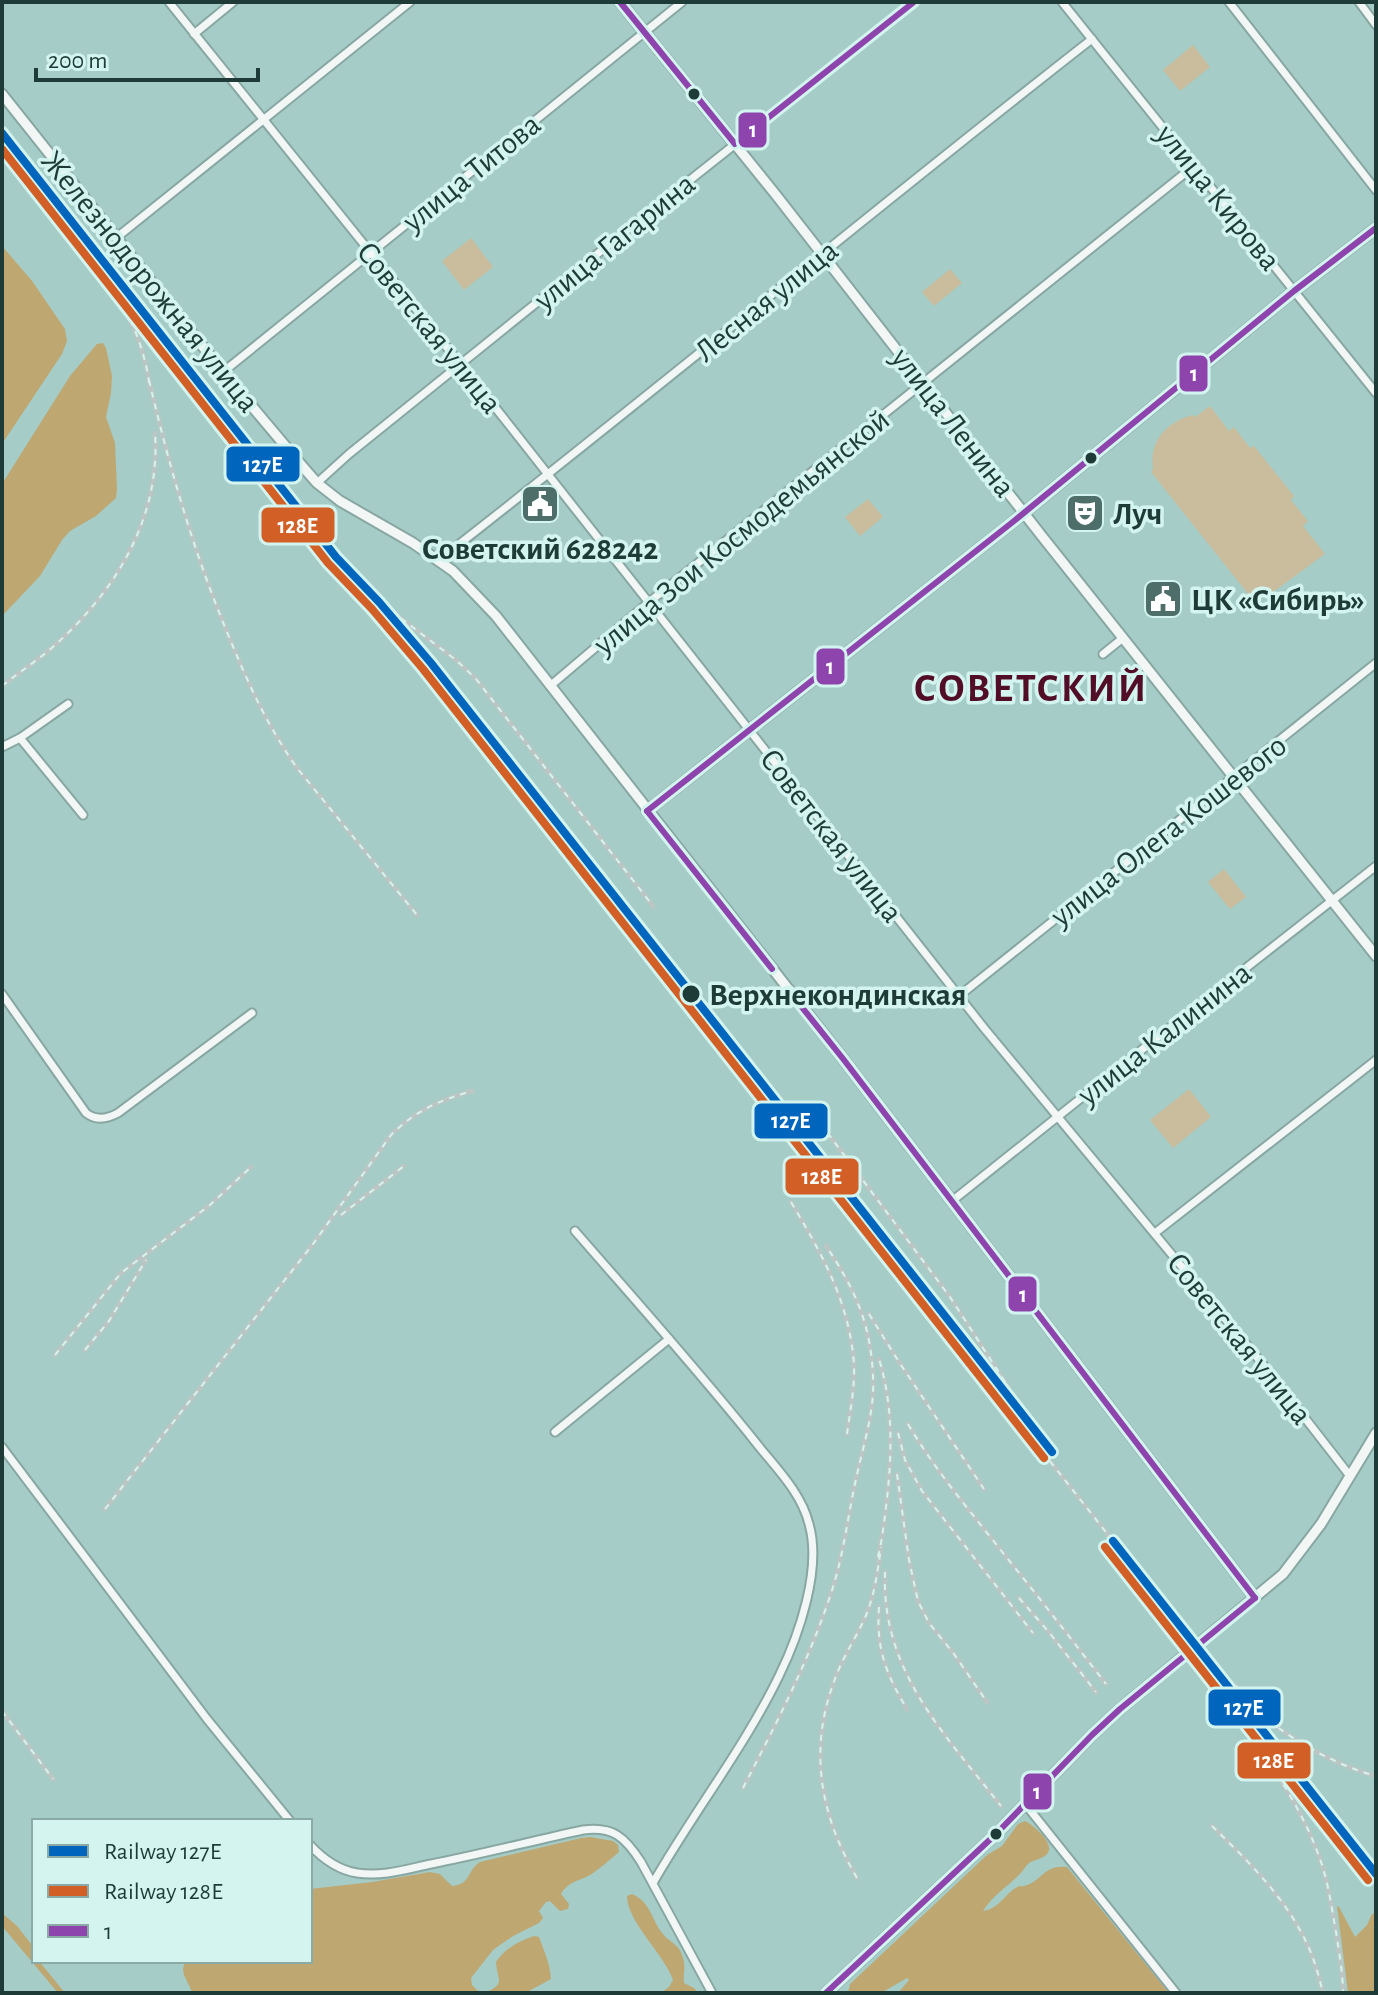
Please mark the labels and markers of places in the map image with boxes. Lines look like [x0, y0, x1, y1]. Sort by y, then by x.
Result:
unlabelled marker [686, 86, 702, 102]
unlabelled marker [1083, 450, 1099, 466]
public building icon: Советский 628242 [519, 483, 561, 525]
theatre icon: Луч [1064, 492, 1106, 534]
place label: Луч [1113, 498, 1162, 530]
place label: Советский 628242 [422, 533, 658, 565]
public building icon: ЦК «Сибирь» [1142, 578, 1184, 620]
place label: ЦК «Сибирь» [1191, 584, 1365, 616]
place label: Верхнекондинская [709, 979, 966, 1011]
marker: Верхнекондинская [680, 983, 702, 1005]
unlabelled marker [988, 1826, 1004, 1842]

